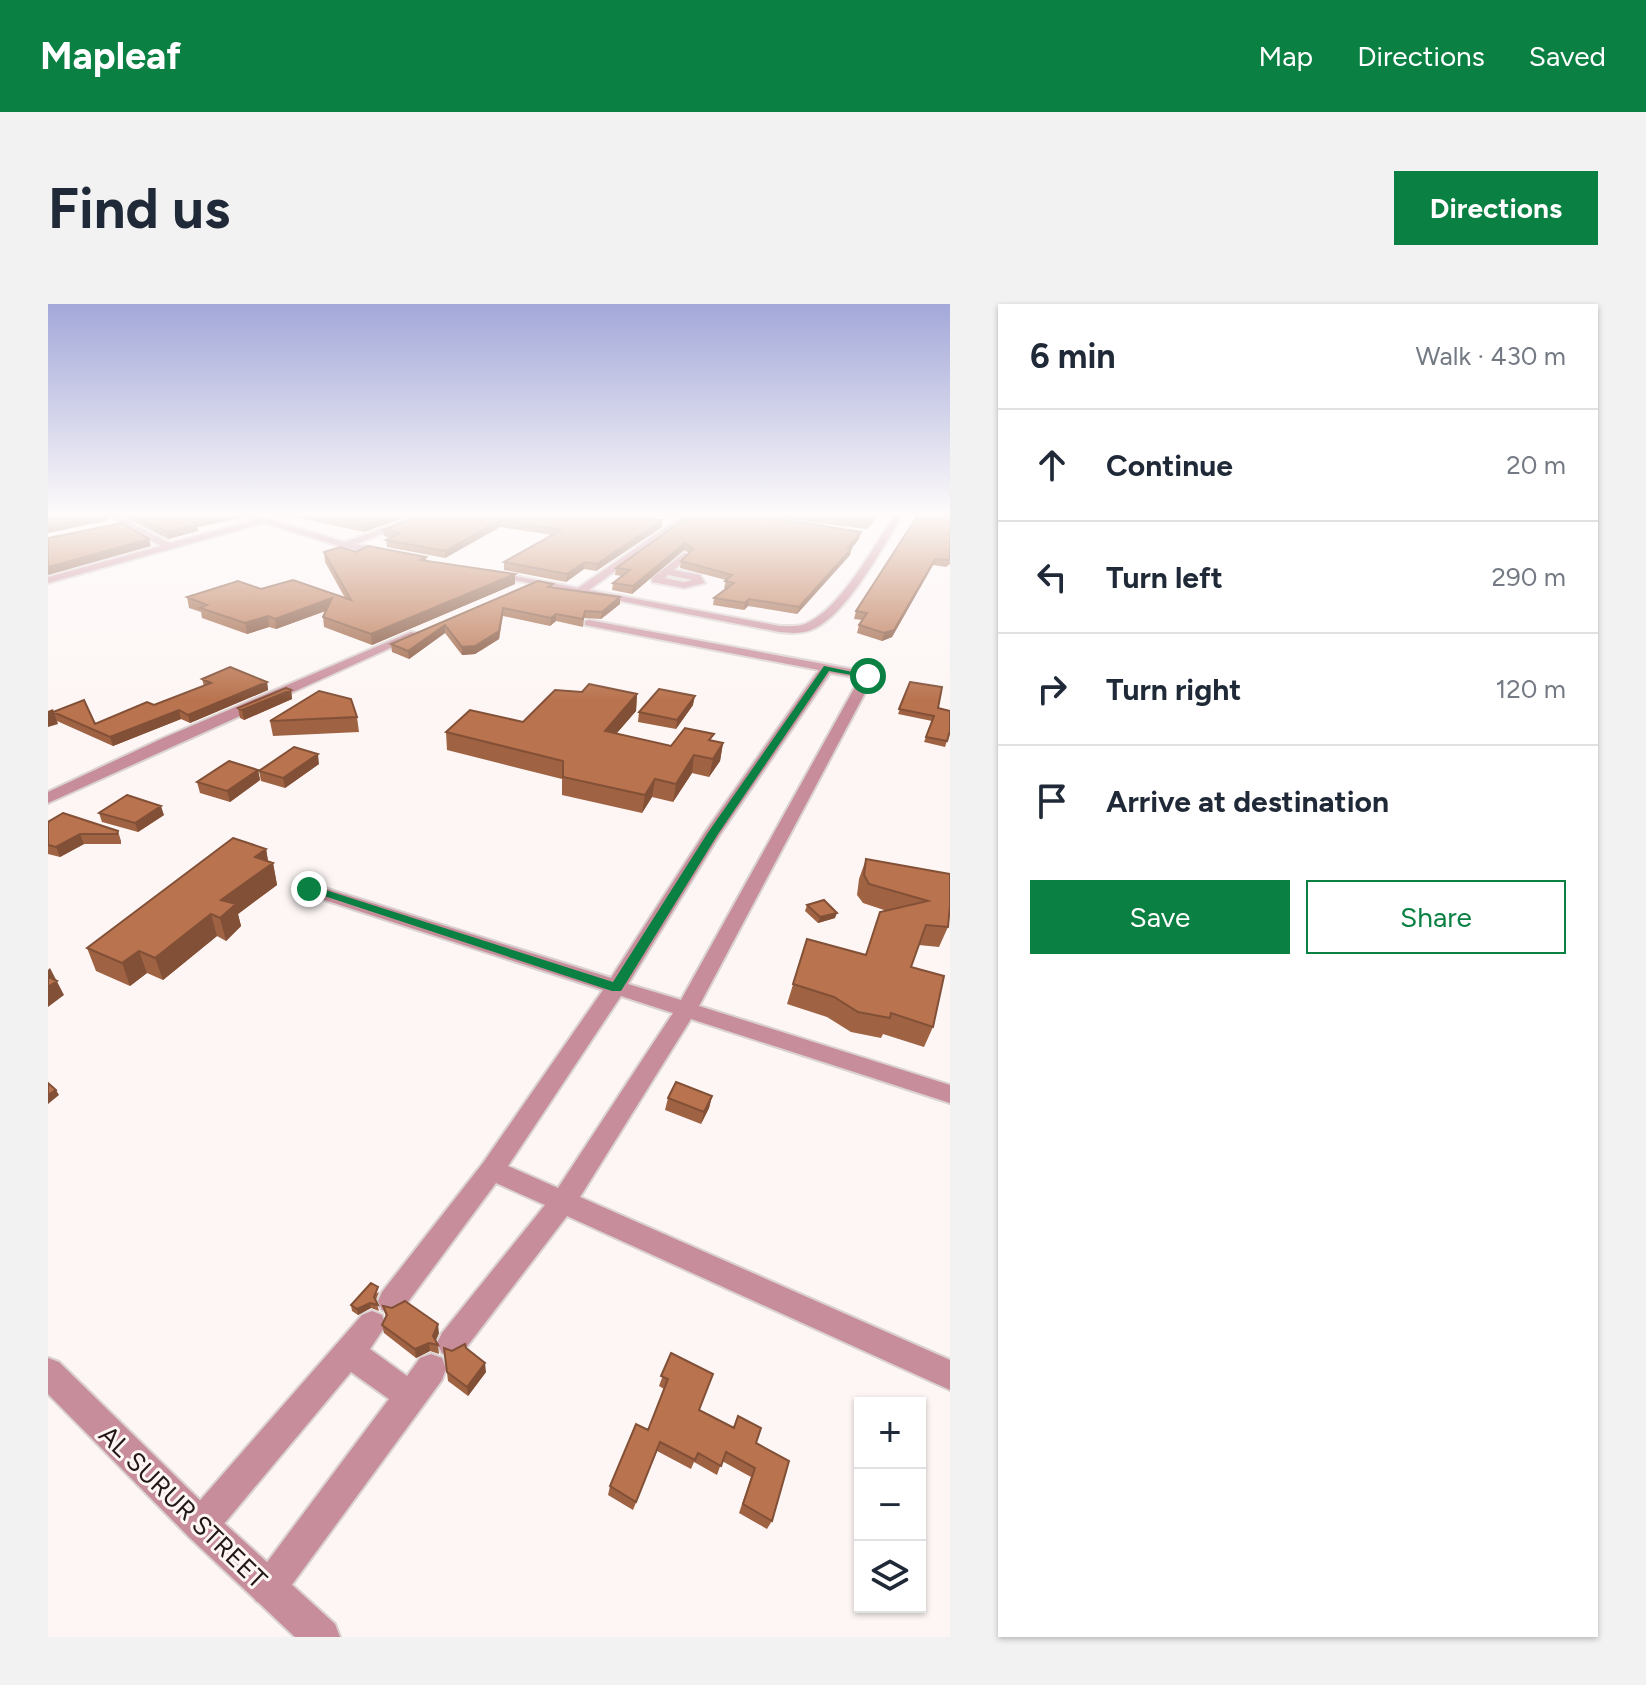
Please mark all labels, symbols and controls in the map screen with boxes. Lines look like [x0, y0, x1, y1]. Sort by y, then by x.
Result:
text: Mapleaf [40, 33, 181, 79]
text: Map [1259, 39, 1313, 73]
text: Directions [1357, 39, 1485, 73]
text: Saved [1529, 39, 1606, 73]
button: Directions [1394, 171, 1598, 245]
text: Find us [48, 175, 230, 242]
text: 6 min [1030, 336, 1116, 377]
text: Walk · 430 m [1416, 340, 1566, 372]
icon: ahead [1030, 443, 1074, 487]
text: Continue [1106, 447, 1233, 484]
text: 20 m [1506, 449, 1566, 481]
icon: left [1030, 555, 1074, 599]
text: Turn left [1106, 559, 1223, 596]
text: 290 m [1492, 561, 1566, 593]
route start [850, 658, 886, 694]
icon: right [1030, 667, 1074, 711]
text: Turn right [1106, 671, 1241, 708]
text: 120 m [1496, 673, 1566, 705]
icon: arrive [1030, 779, 1074, 823]
text: Arrive at destination [1106, 783, 1389, 820]
route end [291, 871, 327, 907]
button: Save [1030, 880, 1290, 954]
button: Share [1306, 880, 1566, 954]
map controls [854, 1397, 926, 1613]
button: + [854, 1397, 926, 1469]
street label: AL SURUR STREET [92, 1419, 274, 1596]
button: − [854, 1469, 926, 1541]
button: layers [854, 1541, 926, 1613]

